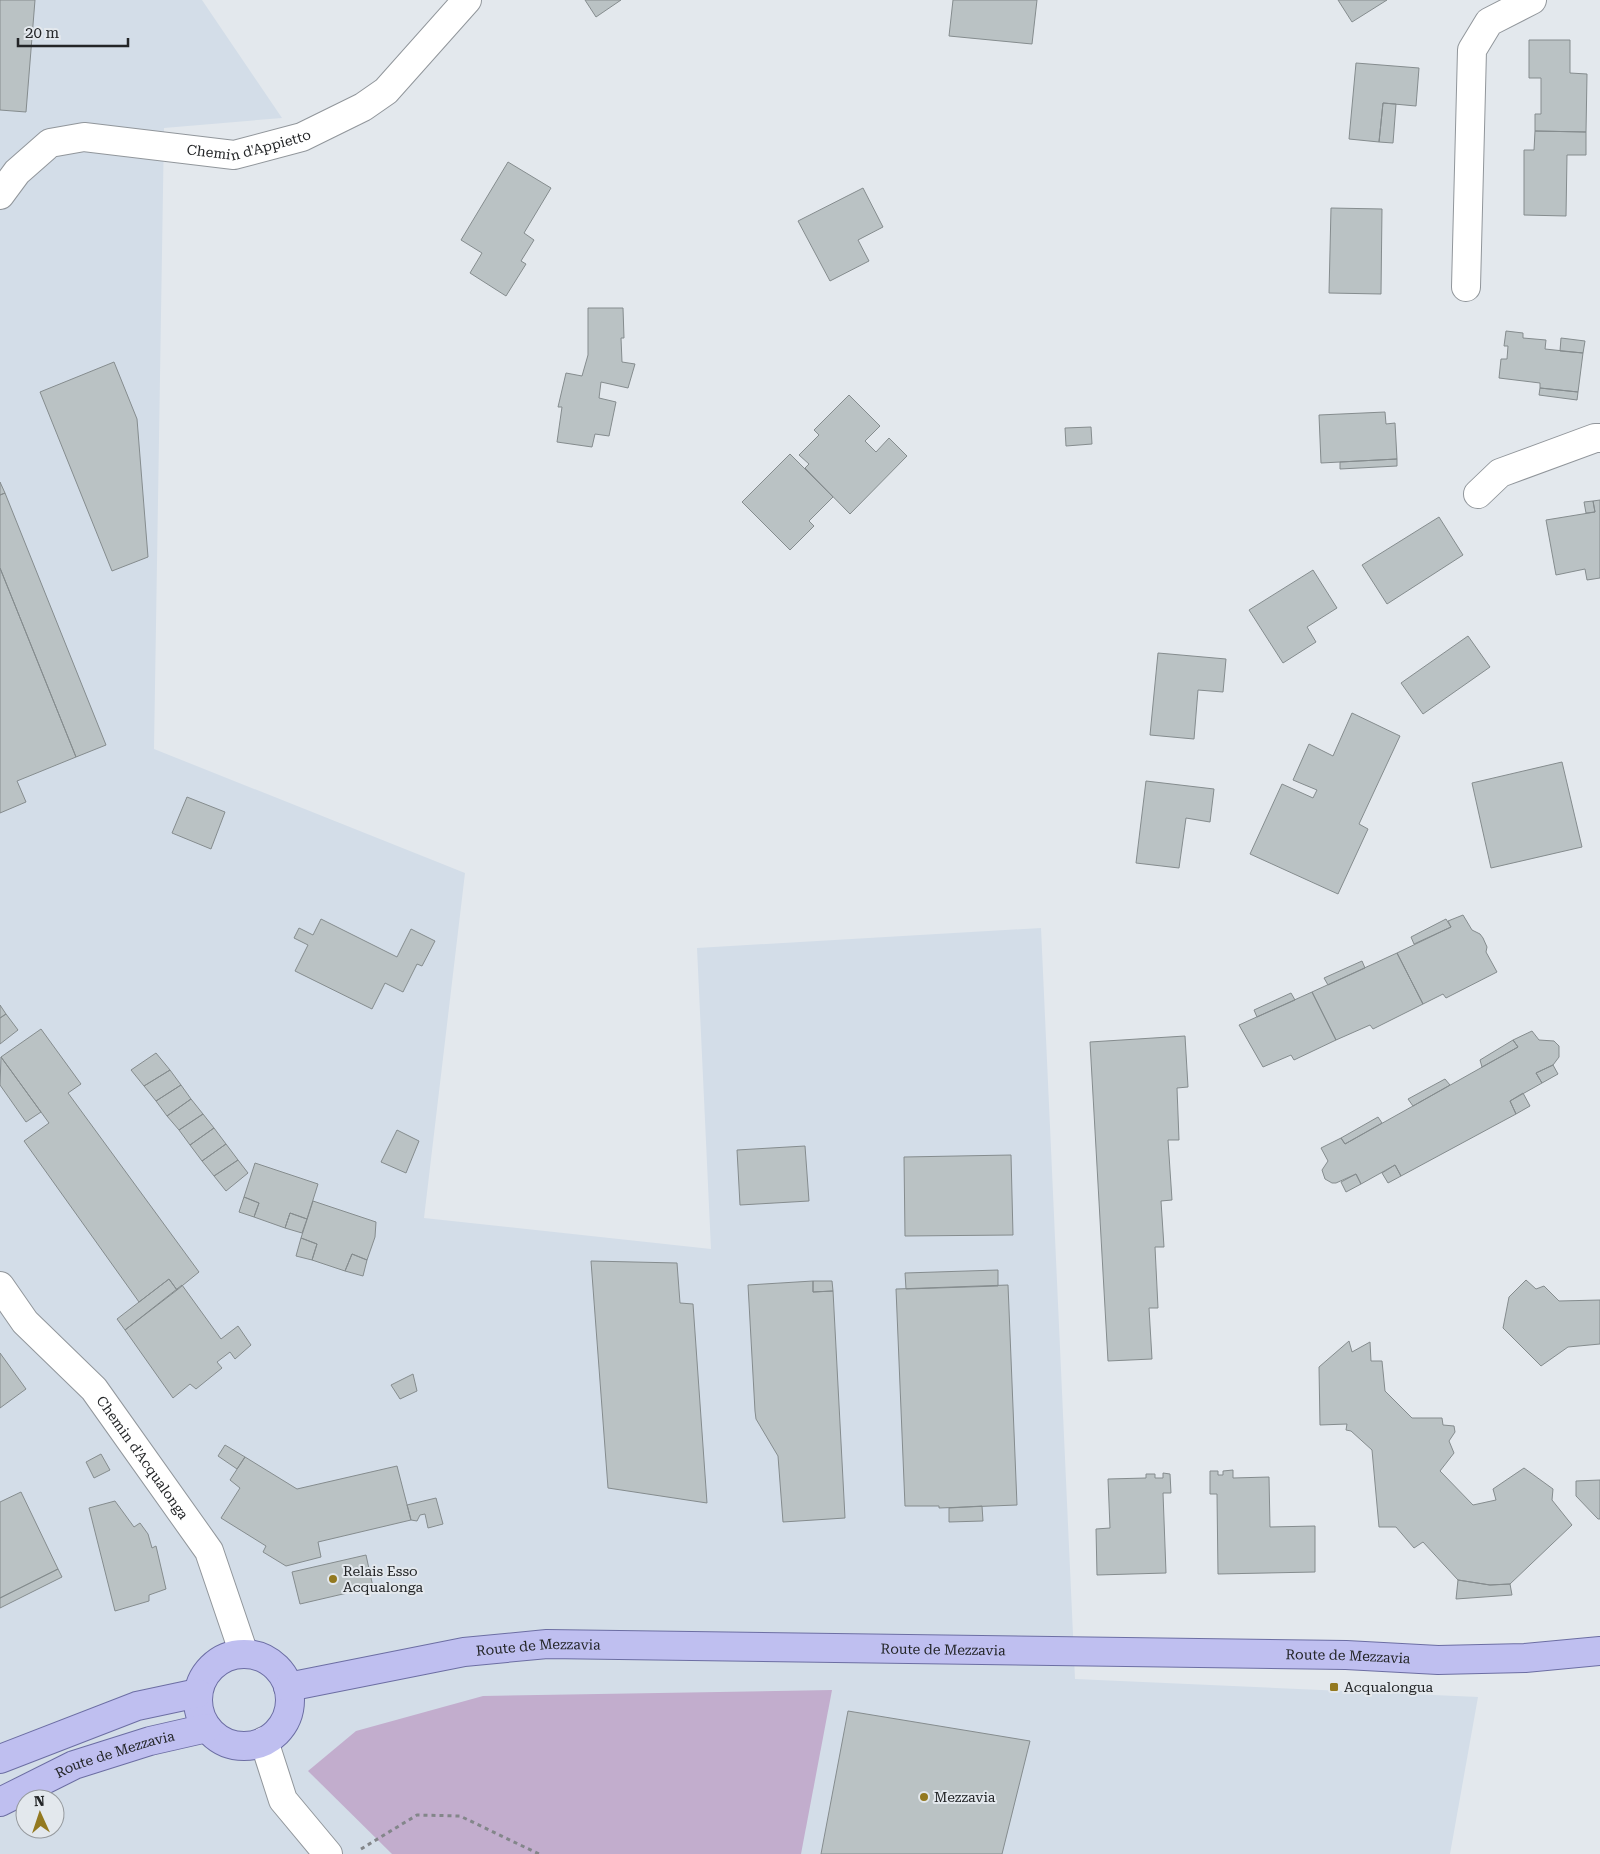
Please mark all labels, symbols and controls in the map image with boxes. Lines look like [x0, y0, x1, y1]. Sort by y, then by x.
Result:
scale bar [18, 15, 128, 47]
text: 20 m [25, 24, 60, 42]
street label: Chemin d'Appietto [186, 126, 313, 164]
street label: Chemin d'Acqualonga [93, 1393, 192, 1523]
place label: Relais Esso Acqualonga [343, 1563, 424, 1595]
marker: Relais Esso Acqualonga [327, 1573, 339, 1585]
street label: Route de Mezzavia [475, 1636, 601, 1659]
street label: Route de Mezzavia [881, 1641, 1006, 1658]
street label: Route de Mezzavia [1286, 1646, 1411, 1667]
place label: Acqualongua [1344, 1679, 1433, 1695]
marker: Acqualongua [1328, 1681, 1340, 1693]
street label: Route de Mezzavia [52, 1728, 177, 1781]
north arrow [15, 1789, 65, 1839]
place label: Mezzavia [934, 1789, 996, 1805]
marker: Mezzavia [918, 1791, 930, 1803]
text: N [34, 1793, 45, 1809]

